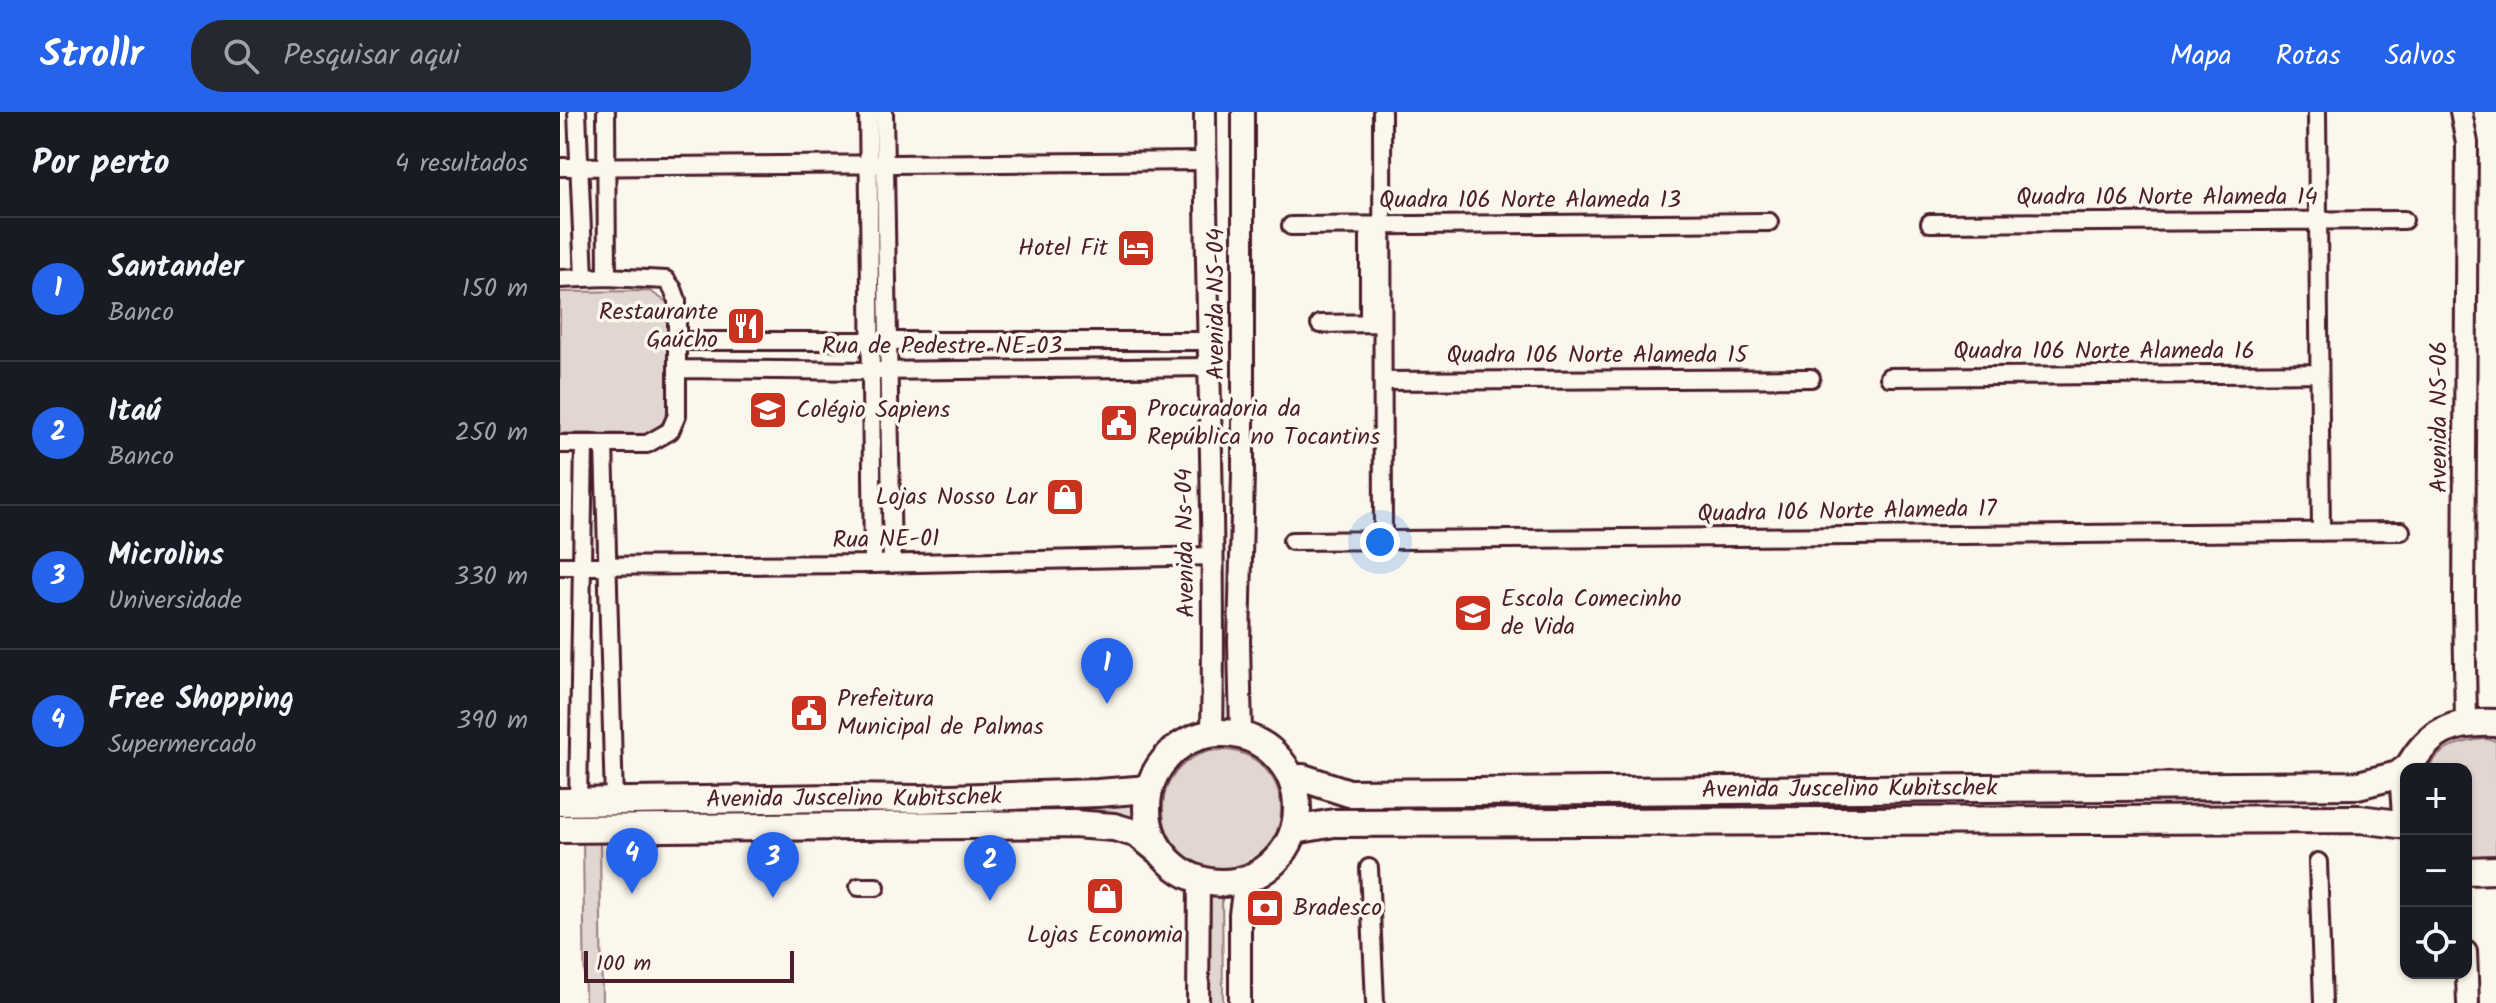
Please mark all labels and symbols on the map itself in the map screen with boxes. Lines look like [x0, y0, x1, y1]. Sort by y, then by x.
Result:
street label: Quadra 106 Norte Alameda 14 [2016, 178, 2318, 217]
street label: Quadra 106 Norte Alameda 13 [1379, 181, 1681, 220]
hotel icon: Hotel Fit [1115, 227, 1157, 269]
street label: Avenida NS-04 [1197, 228, 1236, 380]
place label: Hotel Fit [1018, 229, 1109, 268]
place label: Restaurante Gaúcho [599, 293, 718, 360]
restaurant icon: Restaurante Gaúcho [725, 305, 767, 347]
street label: Rua de Pedestre NE-03 [822, 327, 1062, 366]
street label: Quadra 106 Norte Alameda 16 [1953, 332, 2255, 371]
street label: Quadra 106 Norte Alameda 15 [1446, 336, 1750, 375]
street label: Avenida NS-06 [2420, 341, 2459, 493]
school or university icon: Colégio Sapiens [747, 389, 789, 431]
place label: Procuradoria da República no Tocantins [1147, 390, 1380, 457]
place label: Colégio Sapiens [796, 391, 950, 430]
public building icon: Procuradoria da República no Tocantins [1098, 402, 1140, 444]
street label: Avenida Ns-04 [1165, 468, 1207, 618]
shop icon: Lojas Nosso Lar [1044, 476, 1086, 518]
place label: Lojas Nosso Lar [875, 478, 1039, 517]
street label: Quadra 106 Norte Alameda 17 [1697, 490, 1998, 534]
street label: Rua NE-01 [832, 520, 940, 560]
your location [1360, 522, 1400, 562]
place label: Escola Comecinho de Vida [1501, 580, 1682, 647]
school or university icon: Escola Comecinho de Vida [1452, 592, 1494, 634]
pin: 1 [1081, 638, 1133, 704]
place label: Prefeitura Municipal de Palmas [837, 680, 1044, 747]
public building icon: Prefeitura Municipal de Palmas [788, 692, 830, 734]
street label: Avenida Juscelino Kubitschek [1702, 768, 1998, 810]
street label: Avenida Juscelino Kubitschek [706, 777, 1003, 819]
pin: 4 [606, 828, 658, 894]
pin: 3 [747, 832, 799, 898]
pin: 2 [964, 835, 1016, 901]
shop icon: Lojas Economia [1084, 875, 1126, 917]
bank icon: Bradesco [1244, 887, 1286, 929]
place label: Bradesco [1293, 889, 1382, 928]
place label: Lojas Economia [1027, 916, 1183, 955]
scale bar [584, 947, 794, 983]

